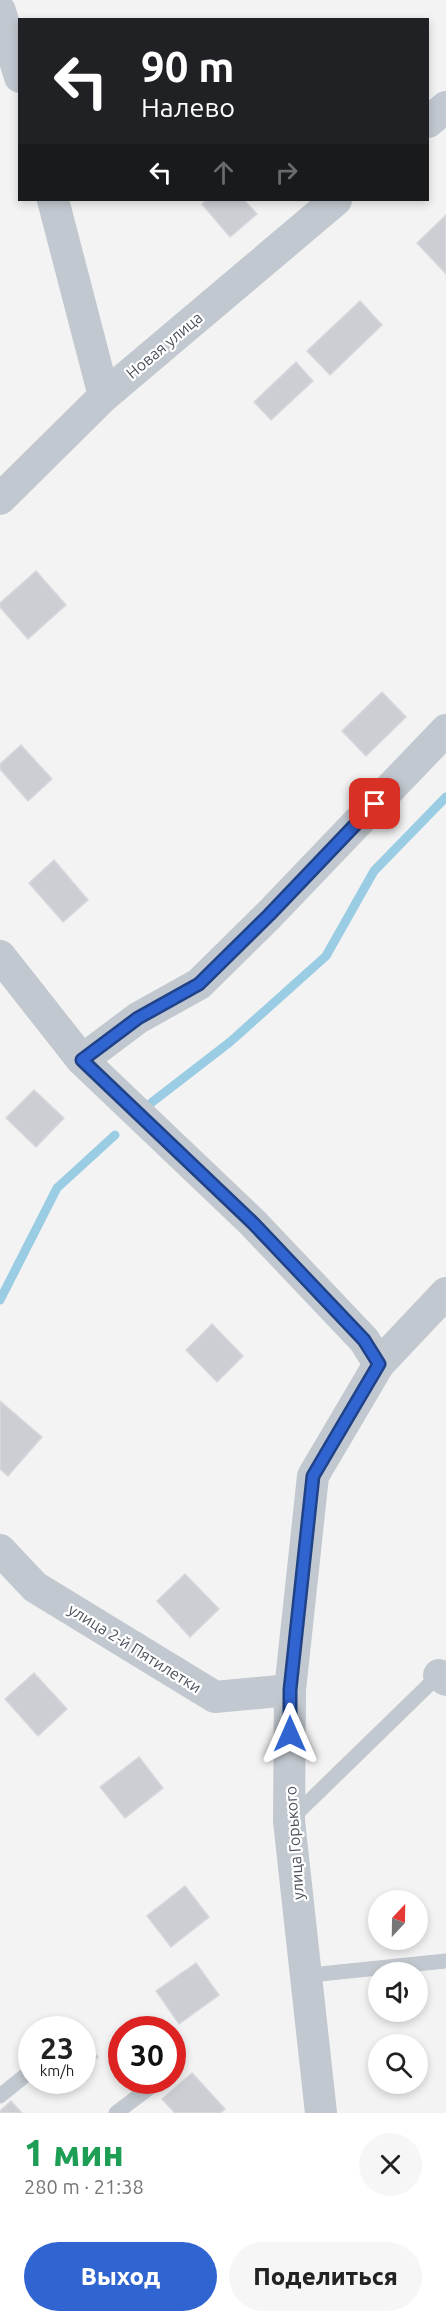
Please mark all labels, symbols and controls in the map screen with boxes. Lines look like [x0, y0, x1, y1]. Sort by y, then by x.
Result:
icon: left [42, 42, 120, 120]
text: 90 m [141, 43, 235, 90]
text: Налево [141, 92, 235, 122]
icon: left [144, 156, 177, 189]
icon: ahead [207, 156, 240, 189]
icon: right [270, 156, 303, 189]
street label: Новая улица [122, 308, 206, 382]
pin [349, 778, 400, 829]
icon: arrive [358, 787, 391, 820]
street label: улица 2-й Пятилетки [65, 1600, 205, 1696]
position arrow [258, 1702, 322, 1766]
street label: улица Горького [281, 1786, 307, 1900]
north arrow [368, 1890, 428, 1950]
map controls [368, 1890, 428, 2094]
button: sound [368, 1962, 428, 2022]
speed limit sign: 30 [108, 2016, 186, 2094]
text: 23 [40, 2031, 74, 2065]
button: search [368, 2034, 428, 2094]
text: km/h [40, 2062, 74, 2079]
text: 1 мин [24, 2132, 124, 2173]
button: close [359, 2133, 422, 2196]
text: 280 m · 21:38 [24, 2175, 144, 2198]
button: Выход [24, 2242, 217, 2311]
button: Поделиться [229, 2242, 422, 2311]

